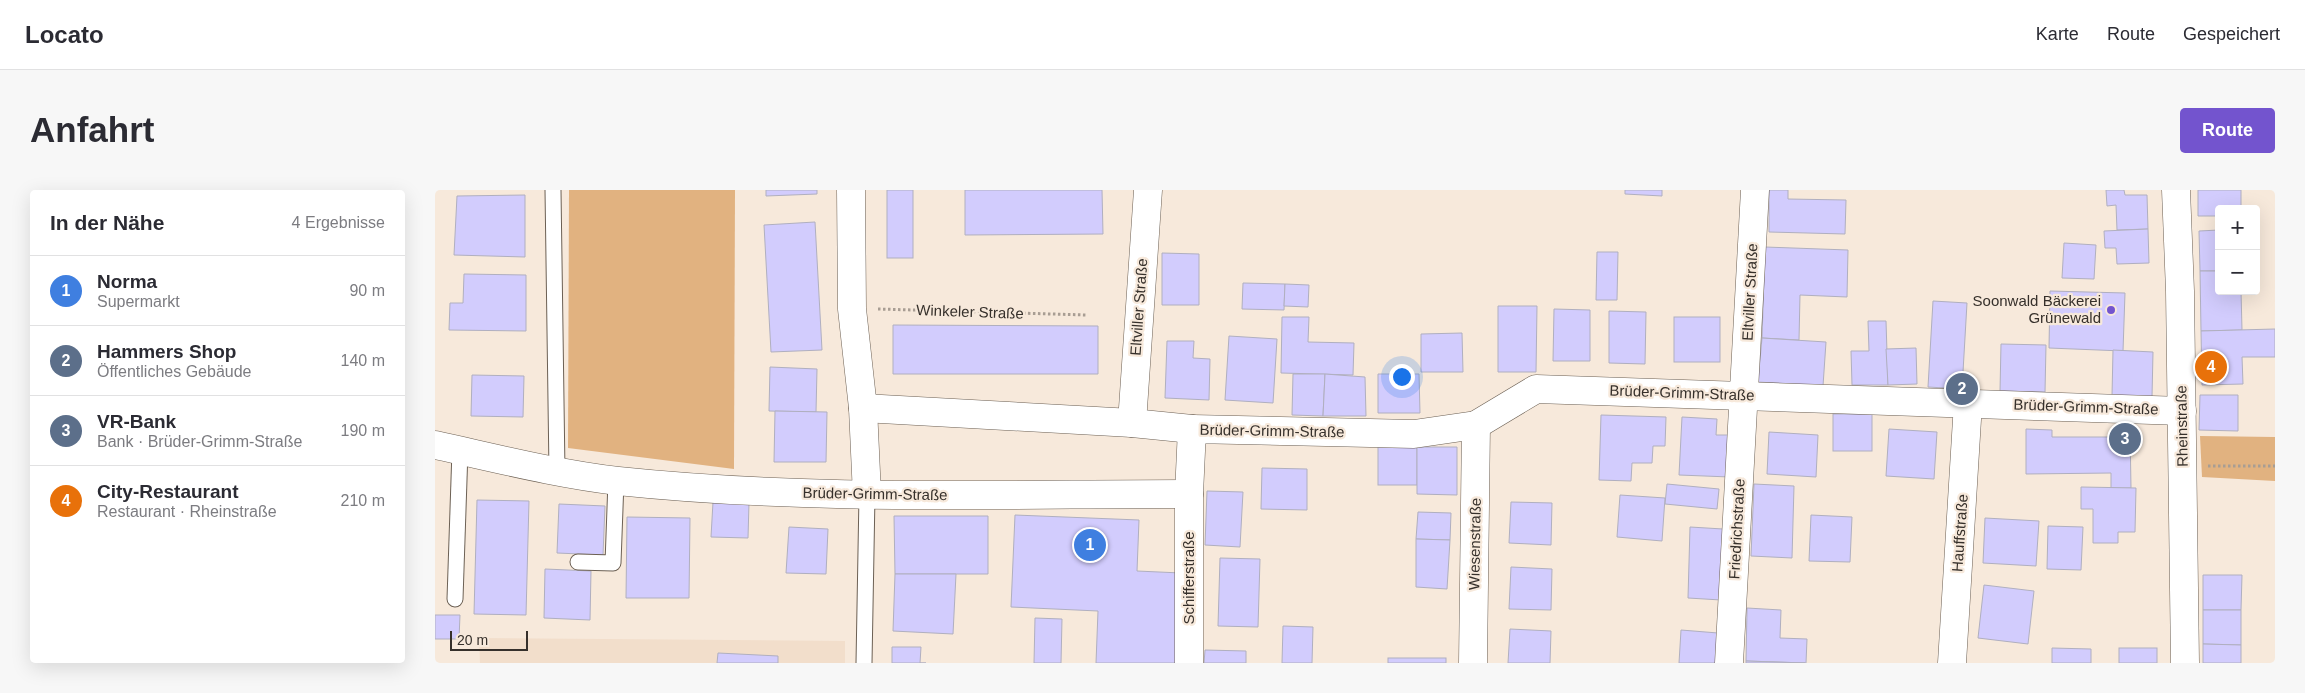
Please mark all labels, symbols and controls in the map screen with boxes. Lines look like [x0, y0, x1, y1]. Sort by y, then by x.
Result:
text: Locato [25, 21, 104, 48]
text: Karte [2036, 24, 2079, 44]
text: Route [2107, 24, 2155, 44]
text: Gespeichert [2183, 24, 2280, 44]
button: Route [2180, 108, 2275, 153]
text: Anfahrt [30, 110, 154, 149]
map controls [2215, 205, 2260, 295]
button: + [2215, 205, 2260, 250]
text: In der Nähe [50, 211, 164, 234]
text: 4 Ergebnisse [292, 214, 385, 231]
street label: Eltviller Straße [1738, 243, 1761, 341]
button: − [2215, 250, 2260, 295]
street label: Eltviller Straße [1127, 258, 1150, 356]
text: Norma [97, 271, 157, 292]
text: 1 [62, 282, 70, 299]
text: 90 m [349, 282, 385, 299]
place label: Soonwald Bäckerei Grünewald [1973, 292, 2101, 326]
text: Supermarkt [97, 293, 180, 310]
street label: Winkeler Straße [916, 301, 1024, 322]
marker: Soonwald Bäckerei Grünewald [2105, 304, 2117, 316]
text: Hammers Shop [97, 341, 236, 362]
pin: 4 [2195, 348, 2227, 386]
text: 2 [62, 352, 70, 369]
text: 140 m [341, 352, 385, 369]
text: Öffentliches Gebäude [97, 363, 251, 380]
your location [1389, 364, 1415, 390]
pin: 2 [1946, 370, 1978, 408]
street label: Brüder-Grimm-Straße [1609, 381, 1755, 404]
street label: Rheinstraße [2172, 385, 2191, 467]
street label: Brüder-Grimm-Straße [2013, 395, 2159, 418]
text: VR-Bank [97, 411, 176, 432]
pin: 3 [2109, 420, 2141, 458]
street label: Brüder-Grimm-Straße [1199, 421, 1345, 440]
text: 3 [62, 422, 70, 439]
text: 190 m [341, 422, 385, 439]
text: Bank · Brüder-Grimm-Straße [97, 433, 302, 450]
street label: Friedrichstraße [1725, 478, 1748, 580]
text: City-Restaurant [97, 481, 238, 502]
street label: Brüder-Grimm-Straße [802, 484, 948, 503]
text: 4 [62, 492, 70, 509]
text: 210 m [341, 492, 385, 509]
street label: Hauffstraße [1948, 493, 1971, 573]
street label: Wiesenstraße [1465, 498, 1484, 590]
text: Restaurant · Rheinstraße [97, 503, 277, 520]
pin: 1 [1074, 526, 1106, 564]
street label: Schifferstraße [1180, 531, 1197, 625]
scale bar [450, 628, 527, 651]
text: 20 m [457, 632, 488, 648]

